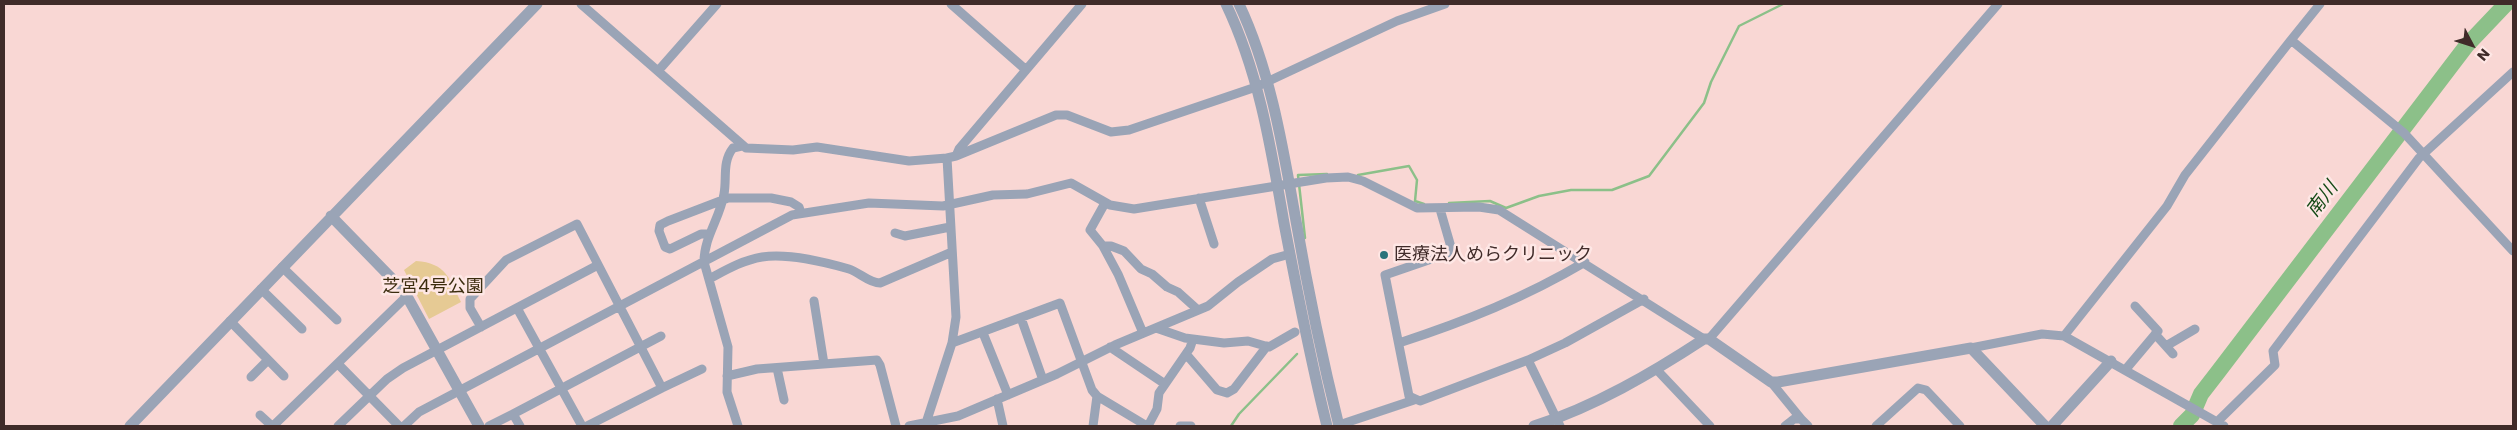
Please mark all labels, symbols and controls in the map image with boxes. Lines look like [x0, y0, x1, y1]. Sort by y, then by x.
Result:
north arrow [2447, 20, 2497, 70]
text: N [2472, 44, 2495, 65]
water label: 南川 [2302, 178, 2344, 222]
place label: 医療法人めらクリニック [1394, 244, 1592, 266]
marker: 医療法人めらクリニック [1378, 249, 1390, 261]
park label: 芝宮4号公園 [382, 276, 484, 298]

